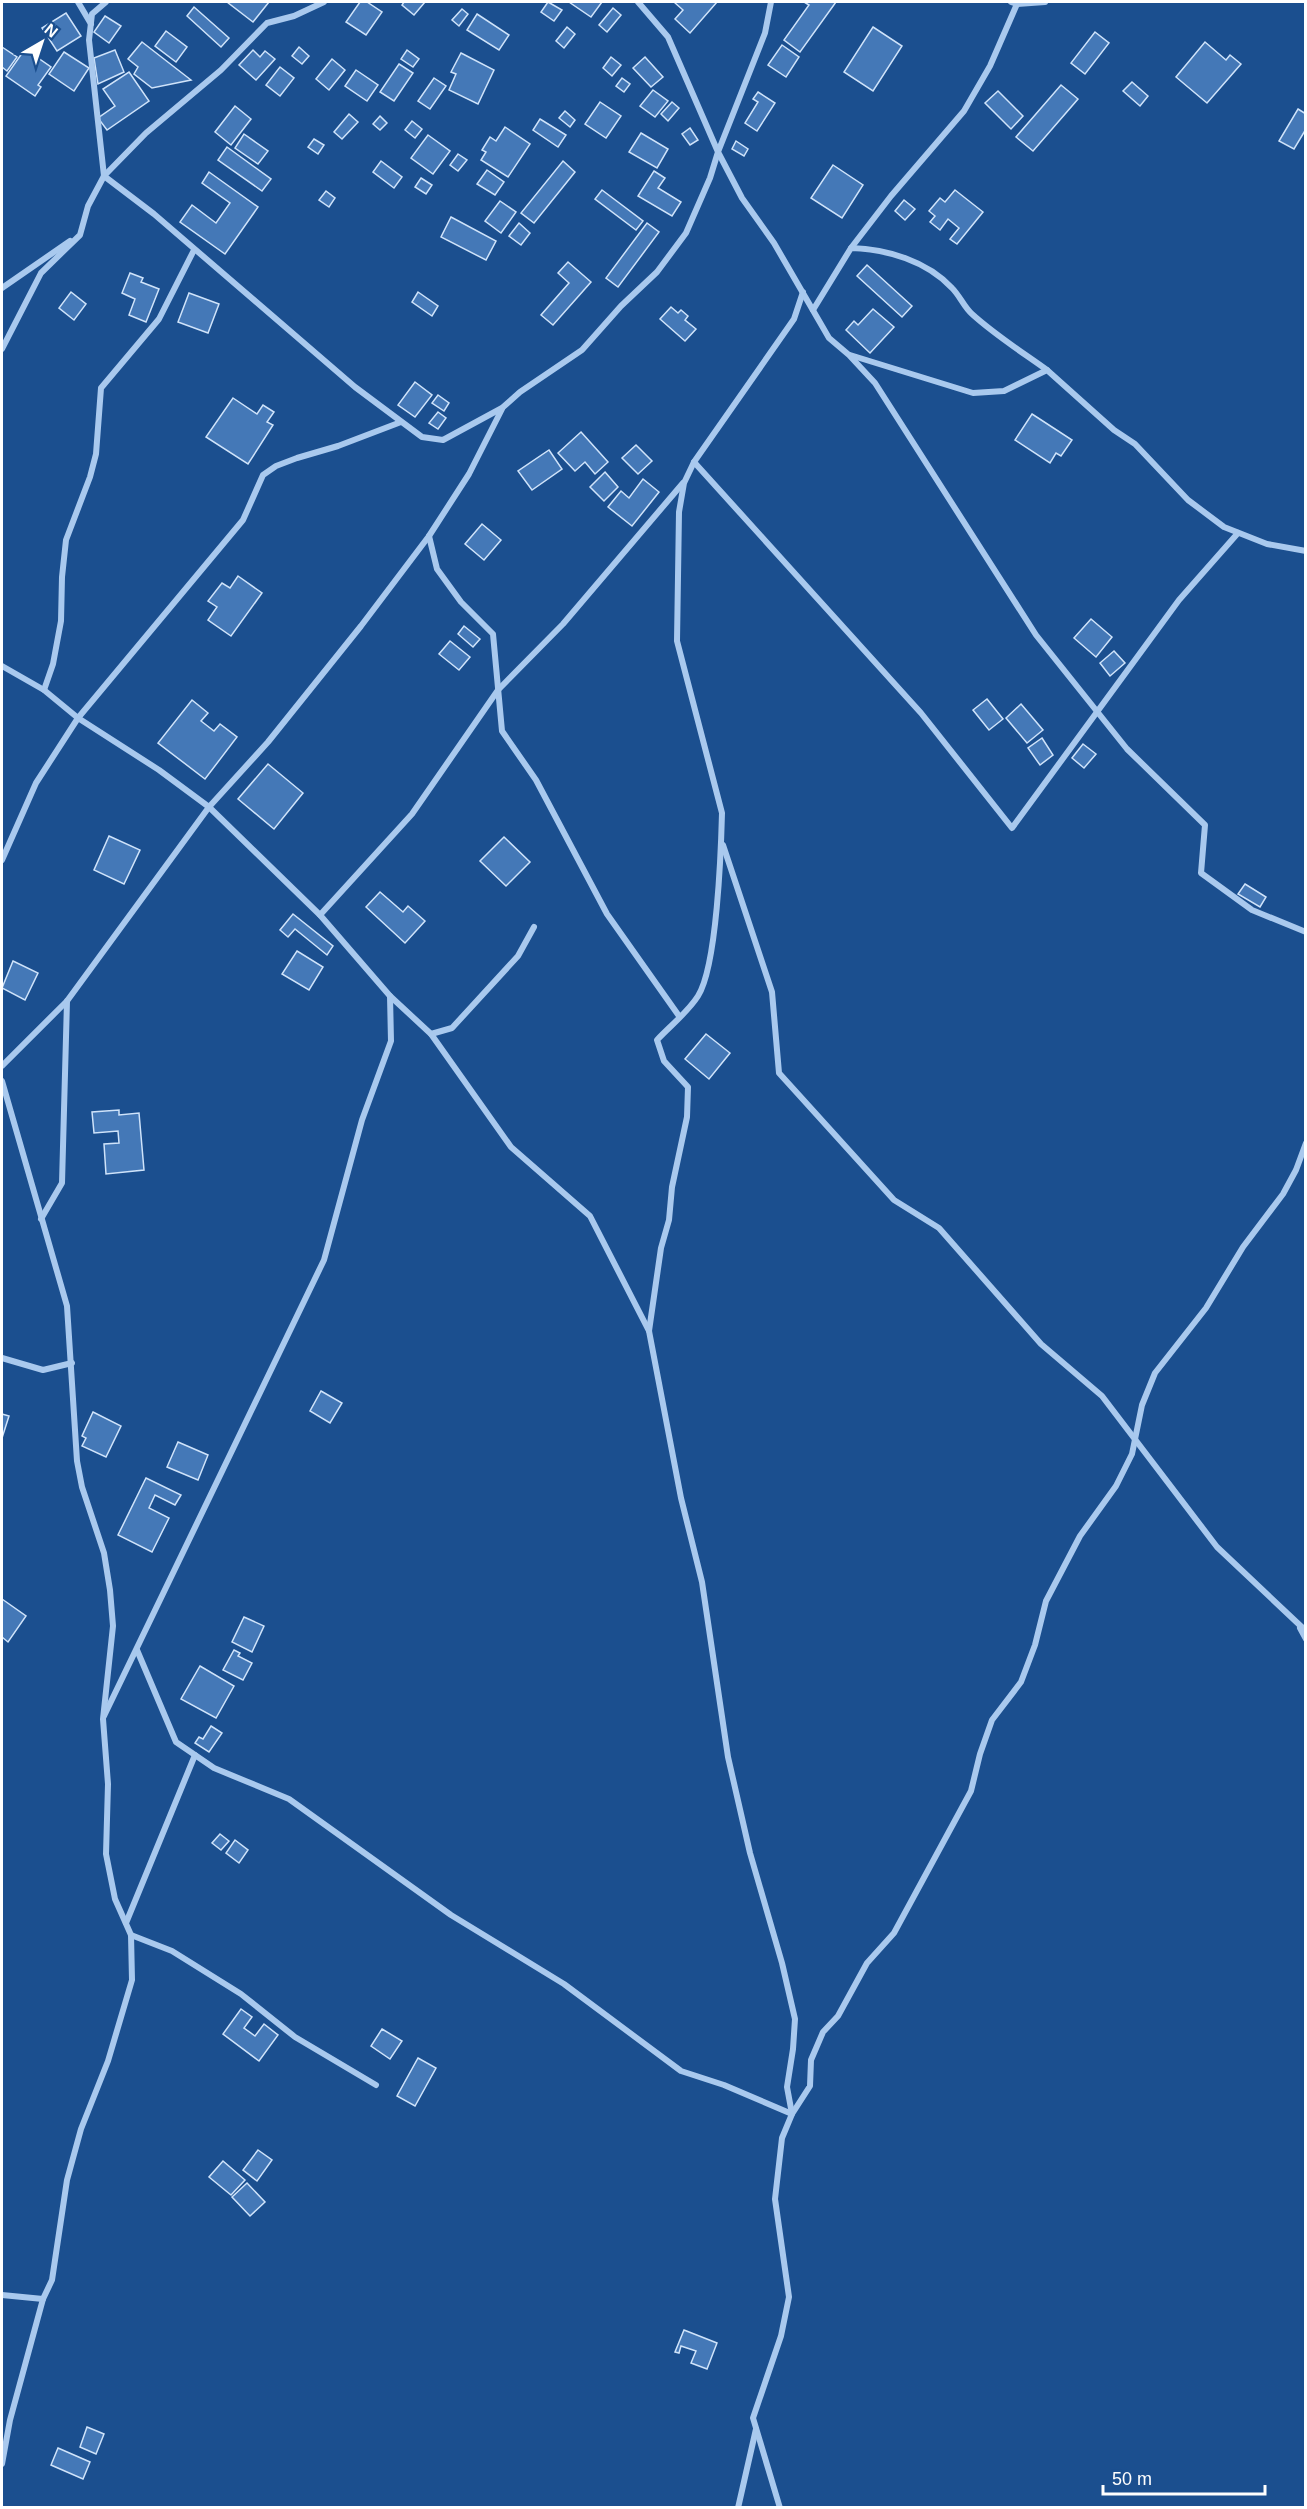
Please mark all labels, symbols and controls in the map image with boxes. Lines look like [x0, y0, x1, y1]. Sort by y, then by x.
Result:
north arrow [12, 12, 72, 72]
text: N [41, 20, 61, 41]
scale bar [1103, 2458, 1265, 2496]
text: 50 m [1112, 2469, 1152, 2489]

